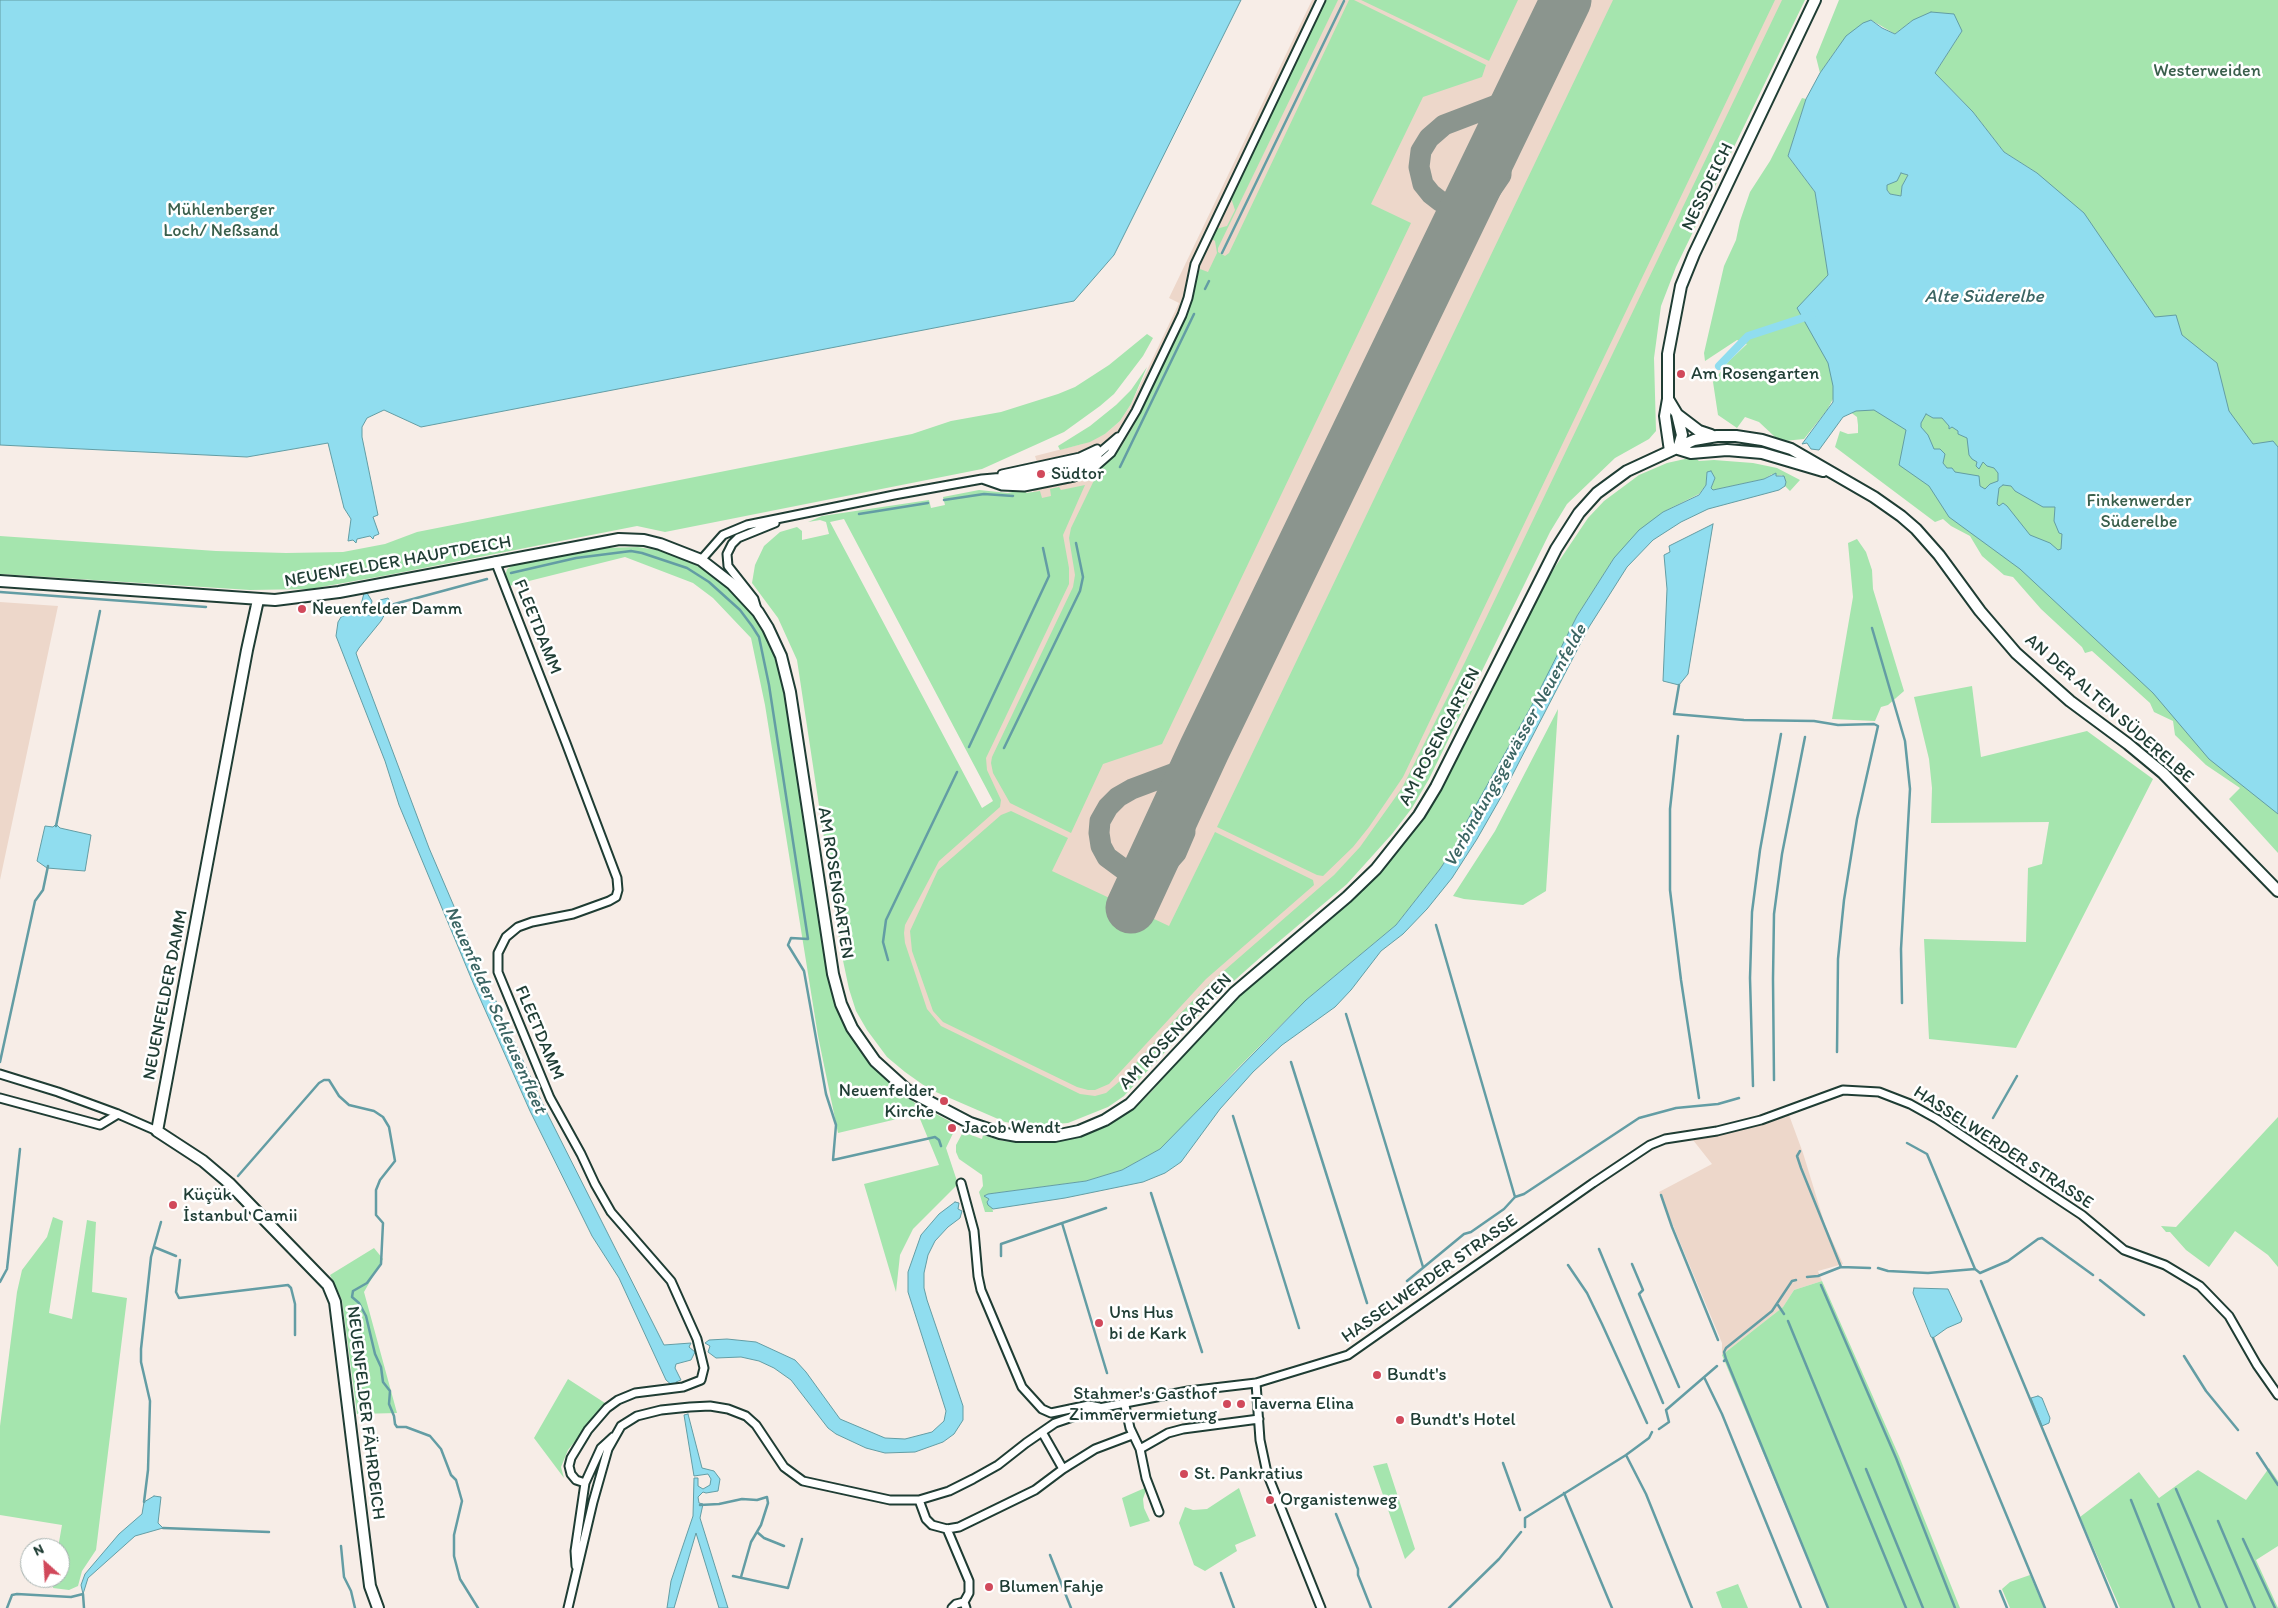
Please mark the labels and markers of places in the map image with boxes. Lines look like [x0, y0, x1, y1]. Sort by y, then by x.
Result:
place label: Am Rosengarten [1691, 363, 1819, 385]
marker: Am Rosengarten [1675, 368, 1687, 380]
place label: Südtor [1051, 463, 1104, 485]
marker: Südtor [1035, 468, 1047, 480]
place label: Neuenfelder Damm [312, 598, 462, 620]
marker: Neuenfelder Damm [296, 603, 308, 615]
place label: Neuenfelder Kirche [839, 1080, 934, 1122]
marker: Neuenfelder Kirche [938, 1095, 950, 1107]
place label: Jacob Wendt [962, 1117, 1061, 1139]
marker: Jacob Wendt [946, 1122, 958, 1134]
place label: Küçük İstanbul Camii [183, 1184, 298, 1226]
marker: Küçük İstanbul Camii [167, 1199, 179, 1211]
place label: Uns Hus bi de Kark [1109, 1302, 1187, 1345]
marker: Uns Hus bi de Kark [1093, 1317, 1105, 1329]
place label: Bundt's [1387, 1364, 1447, 1386]
marker: Bundt's [1371, 1369, 1383, 1381]
place label: Stahmer's Gasthof Zimmervermietung [1069, 1383, 1217, 1426]
place label: Taverna Elina [1251, 1393, 1354, 1415]
marker: Stahmer's Gasthof Zimmervermietung [1221, 1398, 1233, 1410]
marker: Taverna Elina [1235, 1398, 1247, 1410]
place label: Bundt's Hotel [1410, 1409, 1516, 1431]
marker: Bundt's Hotel [1394, 1414, 1406, 1426]
place label: St. Pankratius [1194, 1463, 1303, 1485]
marker: St. Pankratius [1178, 1468, 1190, 1480]
place label: Organistenweg [1280, 1489, 1397, 1511]
marker: Organistenweg [1264, 1494, 1276, 1506]
place label: Blumen Fahje [999, 1576, 1104, 1598]
marker: Blumen Fahje [983, 1581, 995, 1593]

